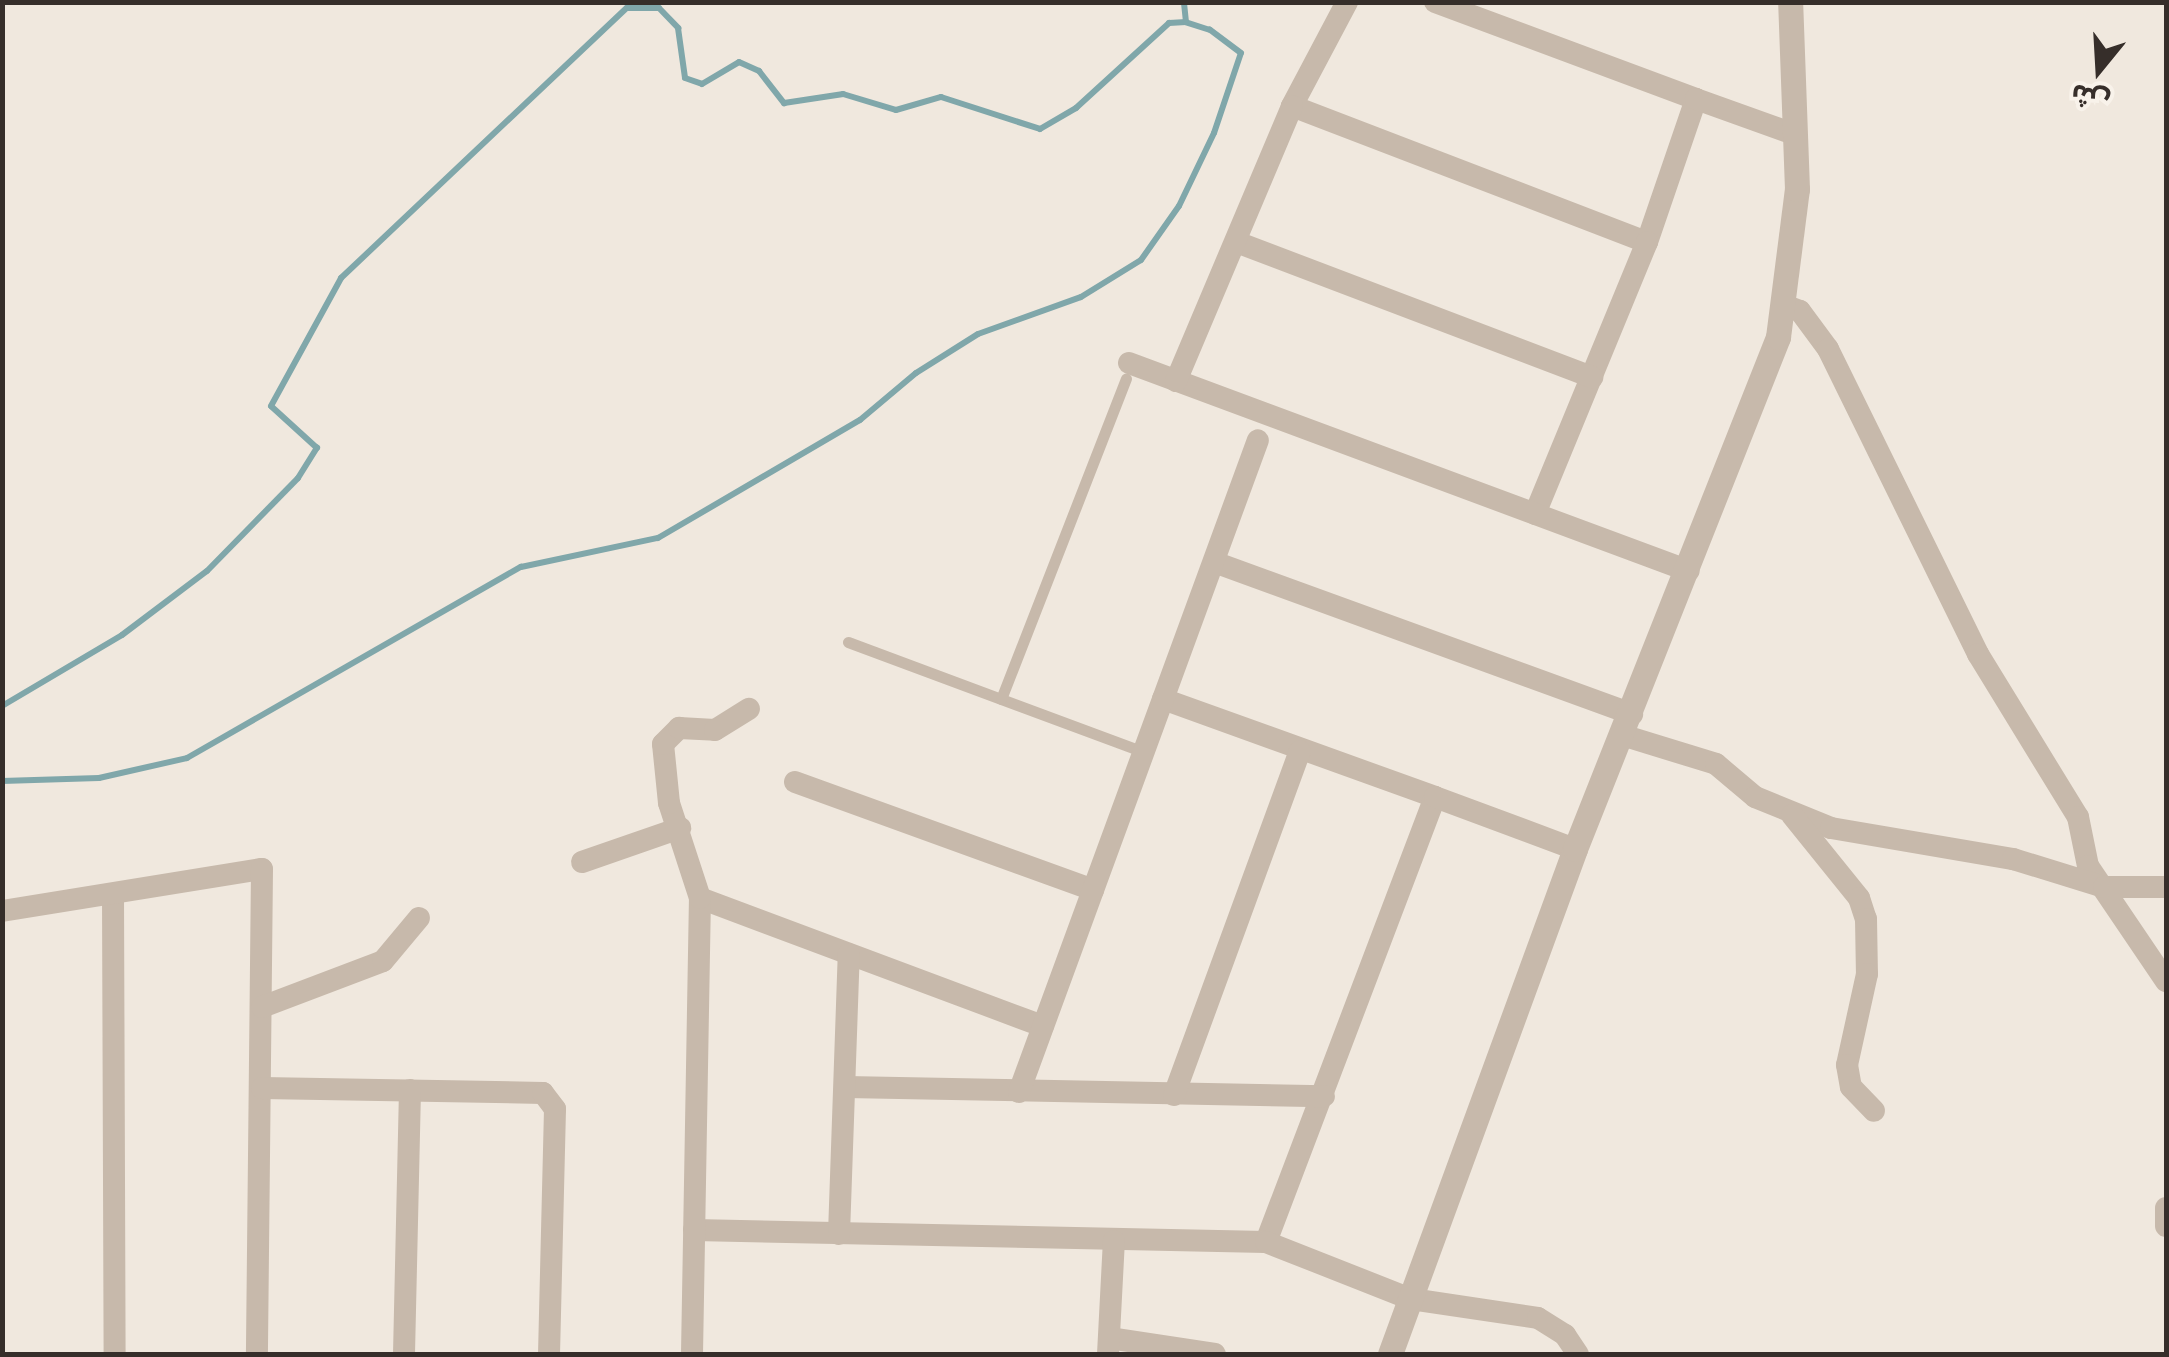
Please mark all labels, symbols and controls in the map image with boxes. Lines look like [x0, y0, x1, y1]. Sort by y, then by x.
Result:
north arrow [2049, 20, 2149, 120]
text: ش [2066, 75, 2114, 123]

